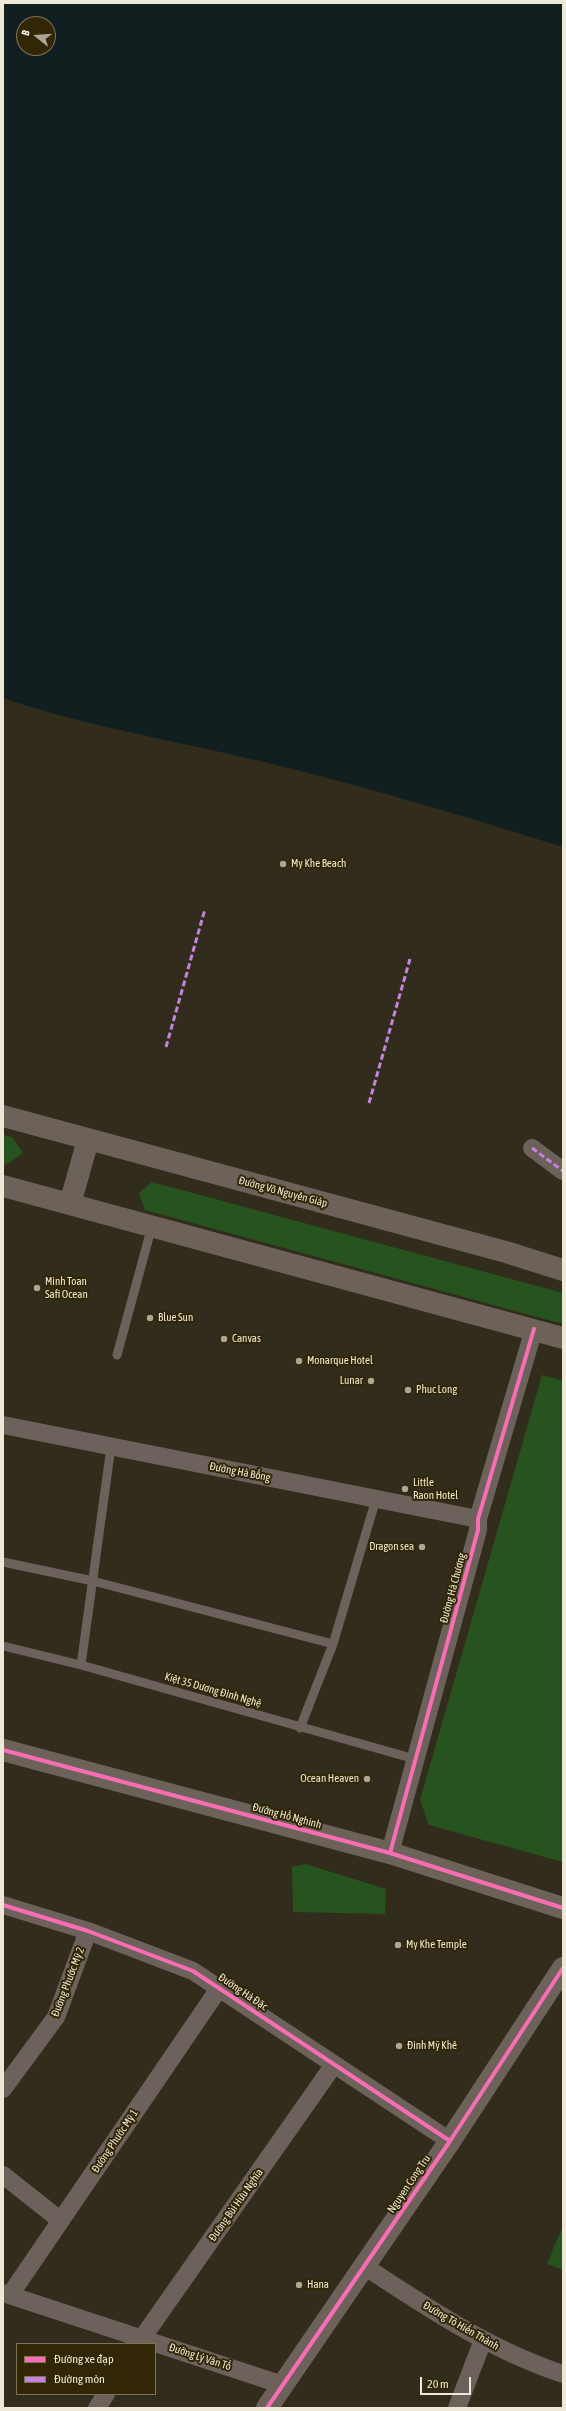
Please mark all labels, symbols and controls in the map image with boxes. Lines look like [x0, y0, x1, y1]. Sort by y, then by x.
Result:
north arrow [16, 16, 56, 56]
text: B [19, 29, 32, 37]
place label: My Khe Beach [291, 857, 346, 871]
marker: My Khe Beach [278, 859, 288, 869]
street label: Đường Võ Nguyên Giáp [237, 1174, 329, 1210]
place label: Minh Toan Safi Ocean [45, 1275, 88, 1301]
marker: Minh Toan Safi Ocean [32, 1283, 42, 1293]
place label: Blue Sun [158, 1311, 193, 1325]
marker: Blue Sun [145, 1313, 155, 1323]
place label: Canvas [232, 1332, 261, 1346]
marker: Canvas [219, 1334, 229, 1344]
place label: Monarque Hotel [307, 1354, 373, 1368]
marker: Monarque Hotel [294, 1356, 304, 1366]
place label: Lunar [340, 1374, 363, 1388]
marker: Lunar [366, 1376, 376, 1386]
place label: Phuc Long [416, 1383, 457, 1397]
marker: Phuc Long [403, 1385, 413, 1395]
street label: Đường Hà Bổng [208, 1460, 272, 1484]
place label: Little Raon Hotel [413, 1476, 458, 1502]
marker: Little Raon Hotel [400, 1484, 410, 1494]
place label: Dragon sea [369, 1540, 414, 1554]
marker: Dragon sea [417, 1542, 427, 1552]
street label: Đường Hà Chương [437, 1551, 469, 1625]
street label: Kiệt 35 Dương Đình Nghệ [163, 1670, 263, 1710]
place label: Ocean Heaven [300, 1772, 359, 1786]
marker: Ocean Heaven [362, 1774, 372, 1784]
street label: Đường Hồ Nghinh [251, 1800, 323, 1832]
place label: My Khe Temple [406, 1938, 467, 1952]
marker: My Khe Temple [393, 1940, 403, 1950]
street label: Đường Phước Mỹ 2 [49, 1945, 87, 2019]
street label: Đường Hà Đặc [216, 1971, 270, 2013]
place label: Đình Mỹ Khê [407, 2039, 457, 2053]
marker: Đình Mỹ Khê [394, 2041, 404, 2051]
street label: Đường Phước Mỹ 1 [89, 2107, 141, 2175]
street label: Nguyen Cong Tru [385, 2152, 433, 2216]
street label: Đường Bùi Hữu Nghĩa [206, 2166, 266, 2244]
place label: Hana [307, 2278, 329, 2292]
marker: Hana [294, 2280, 304, 2290]
street label: Đường Tô Hiến Thành [421, 2299, 501, 2353]
street label: Đường Lý Văn Tố [167, 2341, 233, 2373]
legend [16, 2343, 156, 2395]
text: Đường xe đạp [54, 2352, 114, 2366]
scale bar [422, 2369, 473, 2395]
text: Đường mòn [54, 2372, 105, 2386]
text: 20 m [427, 2377, 449, 2391]

